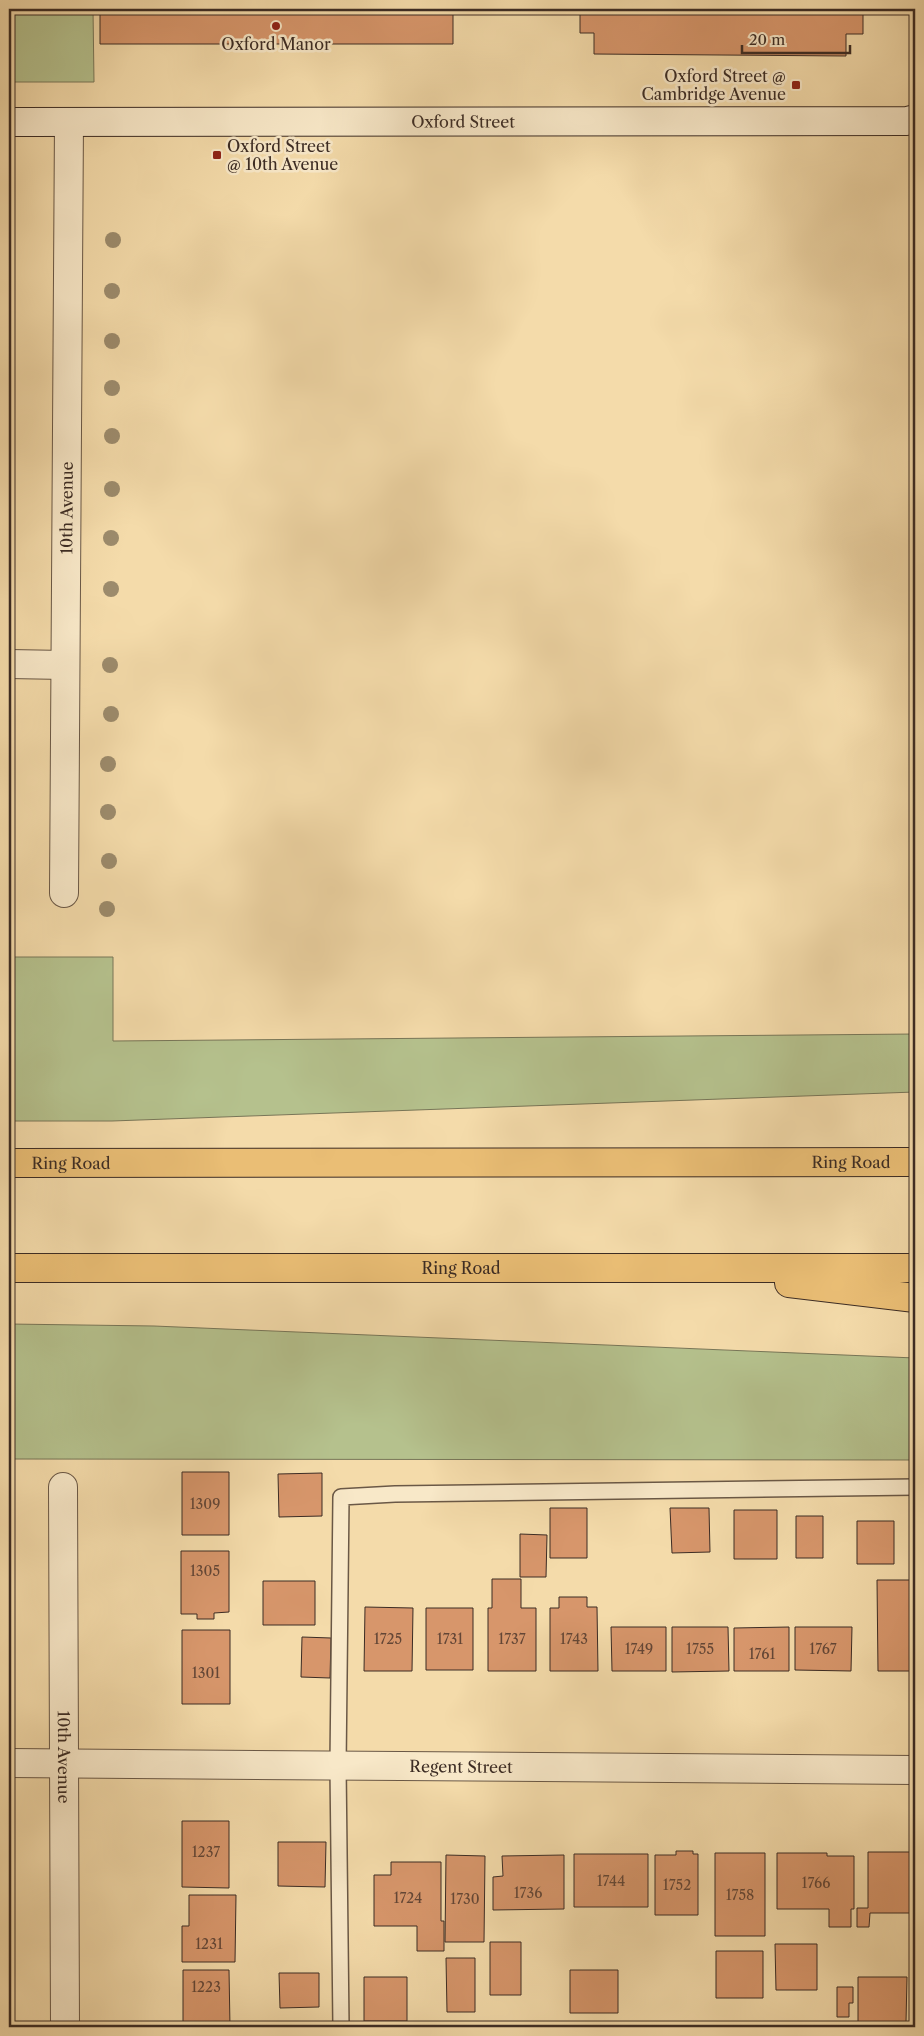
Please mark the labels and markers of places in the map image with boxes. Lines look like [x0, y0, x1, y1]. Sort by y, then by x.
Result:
marker: Oxford Manor [270, 20, 282, 32]
place label: Oxford Manor [221, 34, 331, 54]
place label: Oxford Street @ Cambridge Avenue [642, 66, 786, 104]
marker: Oxford Street @ Cambridge Avenue [790, 79, 802, 91]
place label: Oxford Street @ 10th Avenue [227, 136, 338, 174]
marker: Oxford Street @ 10th Avenue [211, 149, 223, 161]

